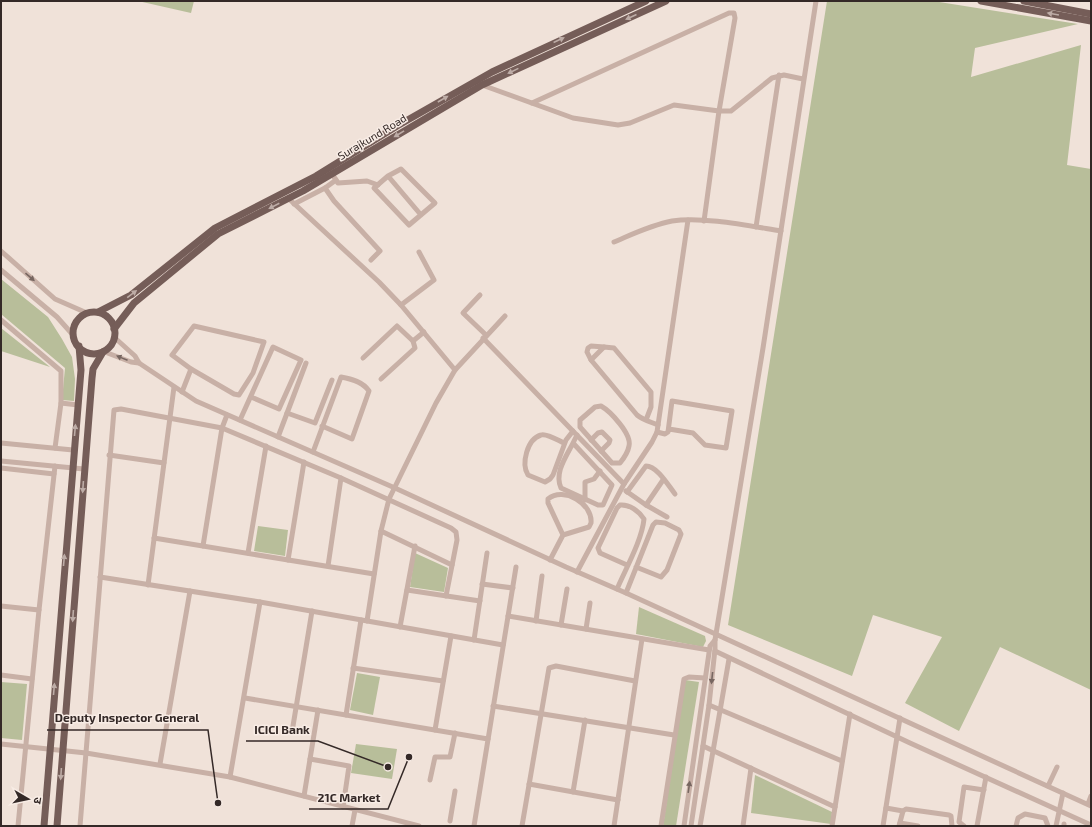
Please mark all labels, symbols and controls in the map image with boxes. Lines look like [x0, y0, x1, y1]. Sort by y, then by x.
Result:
one-way arrow [1046, 11, 1059, 17]
one-way arrow [625, 14, 636, 20]
one-way arrow [553, 37, 565, 43]
one-way arrow [507, 68, 518, 74]
one-way arrow [437, 96, 449, 103]
street label: Surajkund Road [335, 111, 409, 163]
one-way arrow [393, 130, 405, 137]
one-way arrow [268, 202, 280, 209]
one-way arrow [26, 272, 35, 281]
one-way arrow [127, 290, 138, 298]
one-way arrow [116, 355, 128, 361]
one-way arrow [72, 424, 79, 436]
one-way arrow [79, 481, 86, 493]
one-way arrow [61, 554, 68, 566]
one-way arrow [69, 610, 76, 622]
one-way arrow [709, 672, 715, 684]
one-way arrow [51, 683, 58, 695]
callout: Deputy Inspector General [47, 706, 208, 730]
text: Deputy Inspector General [55, 710, 199, 725]
callout: ICICI Bank [246, 717, 318, 741]
text: ICICI Bank [254, 722, 310, 736]
one-way arrow [57, 768, 64, 780]
north arrow [8, 779, 48, 819]
one-way arrow [686, 781, 692, 794]
callout: 21C Market [309, 785, 388, 809]
text: 21C Market [318, 790, 381, 804]
text: उ [31, 796, 45, 805]

